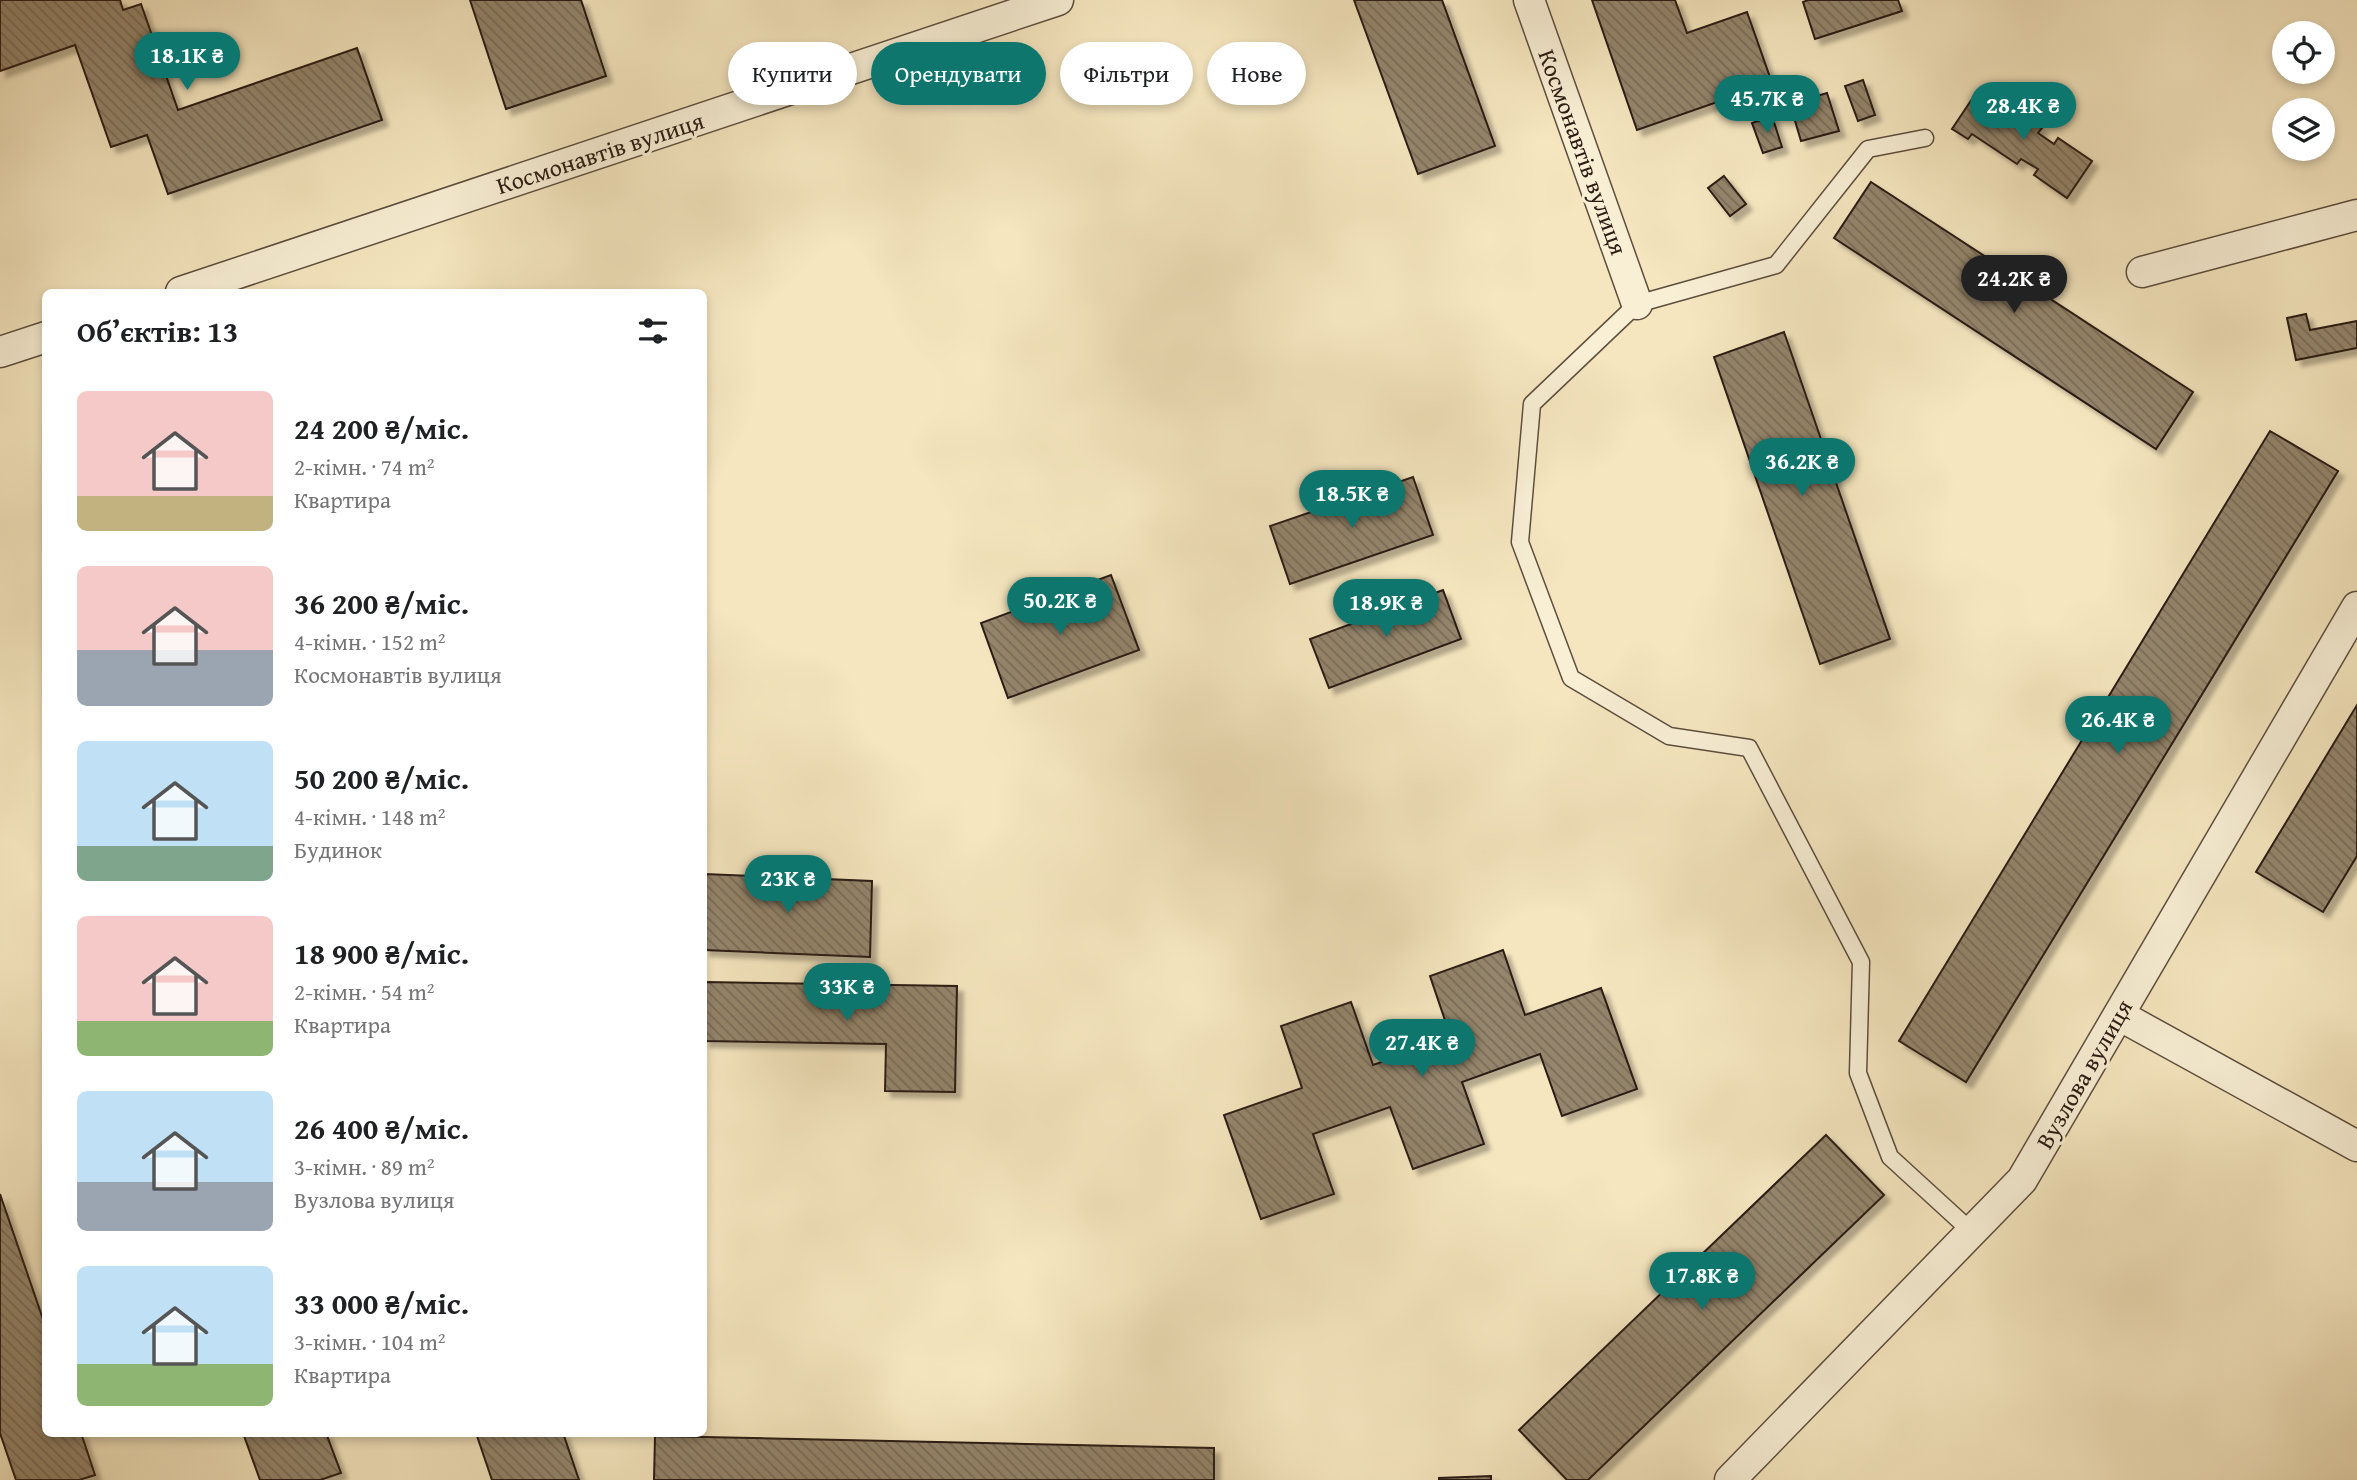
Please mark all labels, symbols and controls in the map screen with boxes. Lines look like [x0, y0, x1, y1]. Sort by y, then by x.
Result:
map controls [2272, 21, 2335, 161]
button: locate [2272, 21, 2335, 84]
pin: 18.1K ₴ [122, 32, 252, 92]
text: 18.1K ₴ [150, 38, 224, 71]
chip: Купити [728, 42, 857, 105]
chip: Орендувати [871, 42, 1046, 105]
chip: Фільтри [1060, 42, 1193, 105]
chip: Нове [1207, 42, 1306, 105]
street label: Космонавтів вулиця [1530, 44, 1636, 260]
pin: 45.7K ₴ [1702, 76, 1832, 135]
text: 45.7K ₴ [1730, 81, 1804, 114]
pin: 28.4K ₴ [1958, 82, 2088, 142]
text: 28.4K ₴ [1986, 88, 2060, 121]
button: layers [2272, 98, 2335, 161]
street label: Космонавтів вулиця [492, 103, 708, 203]
pin: 24.2K ₴ [1949, 256, 2079, 315]
text: 24.2K ₴ [1977, 261, 2051, 294]
text: Об’єктів: 13 [77, 309, 238, 353]
icon: filters [634, 312, 672, 350]
text: 24 200 ₴/міс. [294, 406, 469, 450]
icon: home [133, 419, 217, 503]
pin: 36.2K ₴ [1737, 438, 1867, 498]
text: 36.2K ₴ [1765, 444, 1839, 477]
text: 2-кімн. · 74 m² [294, 450, 435, 483]
pin: 18.5K ₴ [1287, 470, 1417, 530]
text: 18.5K ₴ [1315, 476, 1389, 509]
text: Квартира [294, 483, 391, 516]
pin: 50.2K ₴ [995, 578, 1125, 637]
pin: 18.9K ₴ [1321, 580, 1451, 639]
text: 36 200 ₴/міс. [294, 581, 469, 625]
text: 50.2K ₴ [1023, 583, 1097, 616]
text: 18.9K ₴ [1349, 585, 1423, 618]
icon: home [133, 594, 217, 678]
text: 4-кімн. · 152 m² [294, 625, 446, 658]
text: Космонавтів вулиця [294, 658, 502, 691]
pin: 26.4K ₴ [2053, 696, 2183, 756]
text: 26.4K ₴ [2081, 702, 2155, 735]
text: 50 200 ₴/міс. [294, 756, 469, 800]
icon: home [133, 769, 217, 853]
text: 4-кімн. · 148 m² [294, 800, 446, 833]
text: Будинок [294, 833, 382, 866]
pin: 23K ₴ [739, 856, 837, 915]
text: 23K ₴ [760, 861, 816, 894]
text: 18 900 ₴/міс. [294, 931, 469, 975]
icon: home [133, 944, 217, 1028]
pin: 33K ₴ [798, 964, 896, 1023]
text: 33K ₴ [819, 969, 875, 1002]
text: 2-кімн. · 54 m² [294, 975, 435, 1008]
street label: Вузлова вулиця [2027, 993, 2141, 1155]
text: Квартира [294, 1008, 391, 1041]
pin: 27.4K ₴ [1357, 1020, 1487, 1079]
text: 27.4K ₴ [1385, 1025, 1459, 1058]
text: 26 400 ₴/міс. [294, 1106, 469, 1150]
icon: home [133, 1119, 217, 1203]
text: 3-кімн. · 89 m² [294, 1150, 435, 1183]
text: Вузлова вулиця [294, 1183, 454, 1216]
pin: 17.8K ₴ [1637, 1252, 1767, 1312]
text: 17.8K ₴ [1665, 1258, 1739, 1291]
text: 33 000 ₴/міс. [294, 1281, 469, 1325]
icon: home [133, 1294, 217, 1378]
text: 3-кімн. · 104 m² [294, 1325, 446, 1358]
text: Квартира [294, 1358, 391, 1391]

